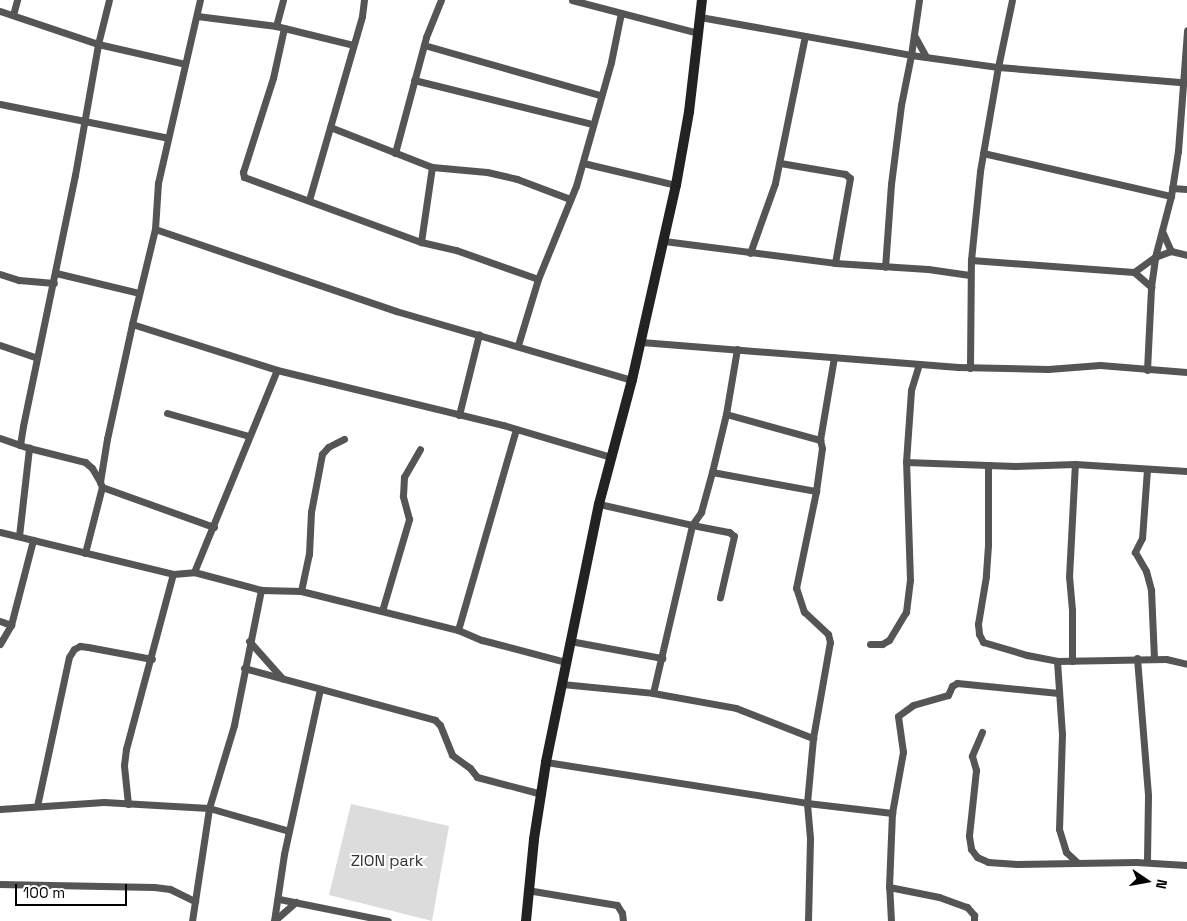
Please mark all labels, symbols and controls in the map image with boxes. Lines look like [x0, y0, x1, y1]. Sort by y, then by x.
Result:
park label: ZION park [351, 851, 423, 871]
north arrow [1122, 856, 1172, 906]
scale bar [18, 874, 130, 906]
text: N [1152, 878, 1171, 891]
text: 100 m [23, 883, 65, 902]

